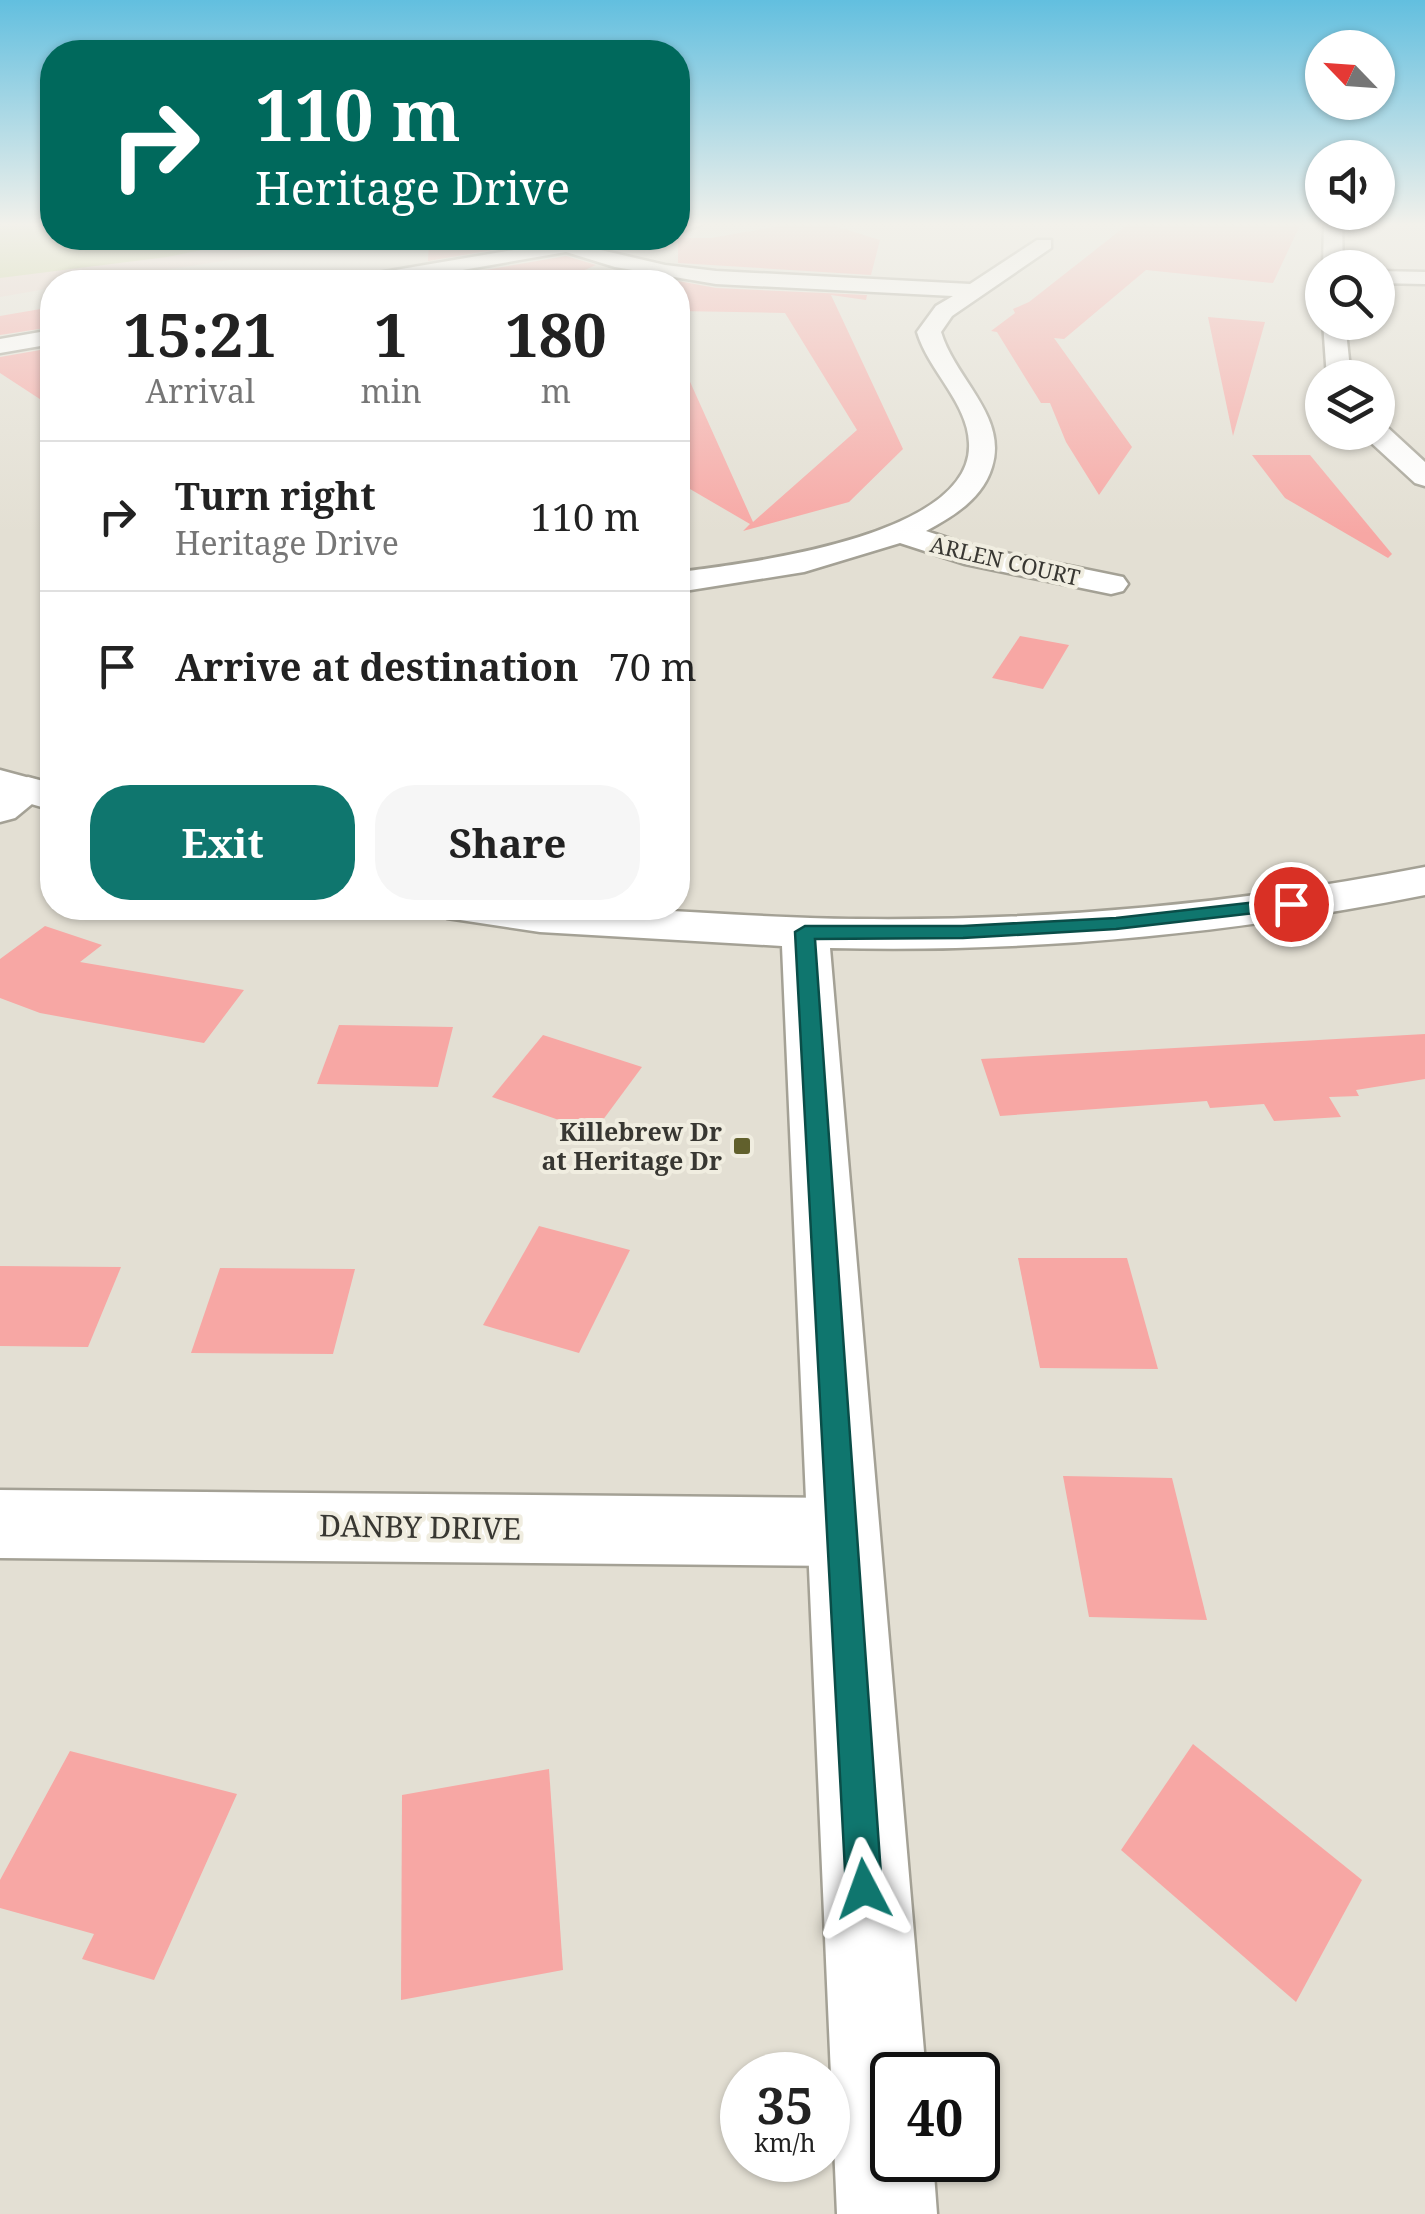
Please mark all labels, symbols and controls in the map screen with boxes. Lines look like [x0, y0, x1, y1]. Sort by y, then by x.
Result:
north arrow [1305, 30, 1395, 120]
map controls [1305, 30, 1395, 450]
text: 110 m [255, 66, 461, 162]
icon: right [90, 80, 220, 210]
button: sound [1305, 140, 1395, 230]
text: Heritage Drive [255, 157, 570, 218]
button: search [1305, 250, 1395, 340]
text: 15:21 [123, 293, 277, 375]
text: 1 [374, 293, 408, 375]
text: 180 [505, 293, 607, 375]
button: layers [1305, 360, 1395, 450]
text: Arrival [146, 369, 255, 412]
text: min [361, 369, 422, 412]
text: m [541, 369, 571, 412]
text: Turn right [175, 469, 376, 521]
icon: right [90, 489, 145, 544]
text: 110 m [530, 490, 640, 542]
text: Heritage Drive [175, 521, 399, 564]
street label: ARLEN COURT [927, 528, 1084, 592]
icon: arrive [90, 639, 145, 694]
text: Arrive at destination [175, 640, 579, 692]
text: 70 m [609, 640, 697, 692]
button: Exit [90, 785, 355, 900]
button: Share [375, 785, 640, 900]
pin [1249, 862, 1334, 947]
icon: arrive [1264, 877, 1319, 932]
place label: Killebrew Dr at Heritage Dr [542, 1114, 722, 1177]
marker: Killebrew Dr at Heritage Dr [731, 1135, 753, 1157]
street label: DANBY DRIVE [319, 1504, 521, 1549]
position arrow [812, 1837, 916, 1941]
speed limit sign: 40 [870, 2052, 1000, 2182]
text: 35 [757, 2071, 813, 2139]
text: km/h [754, 2125, 816, 2159]

